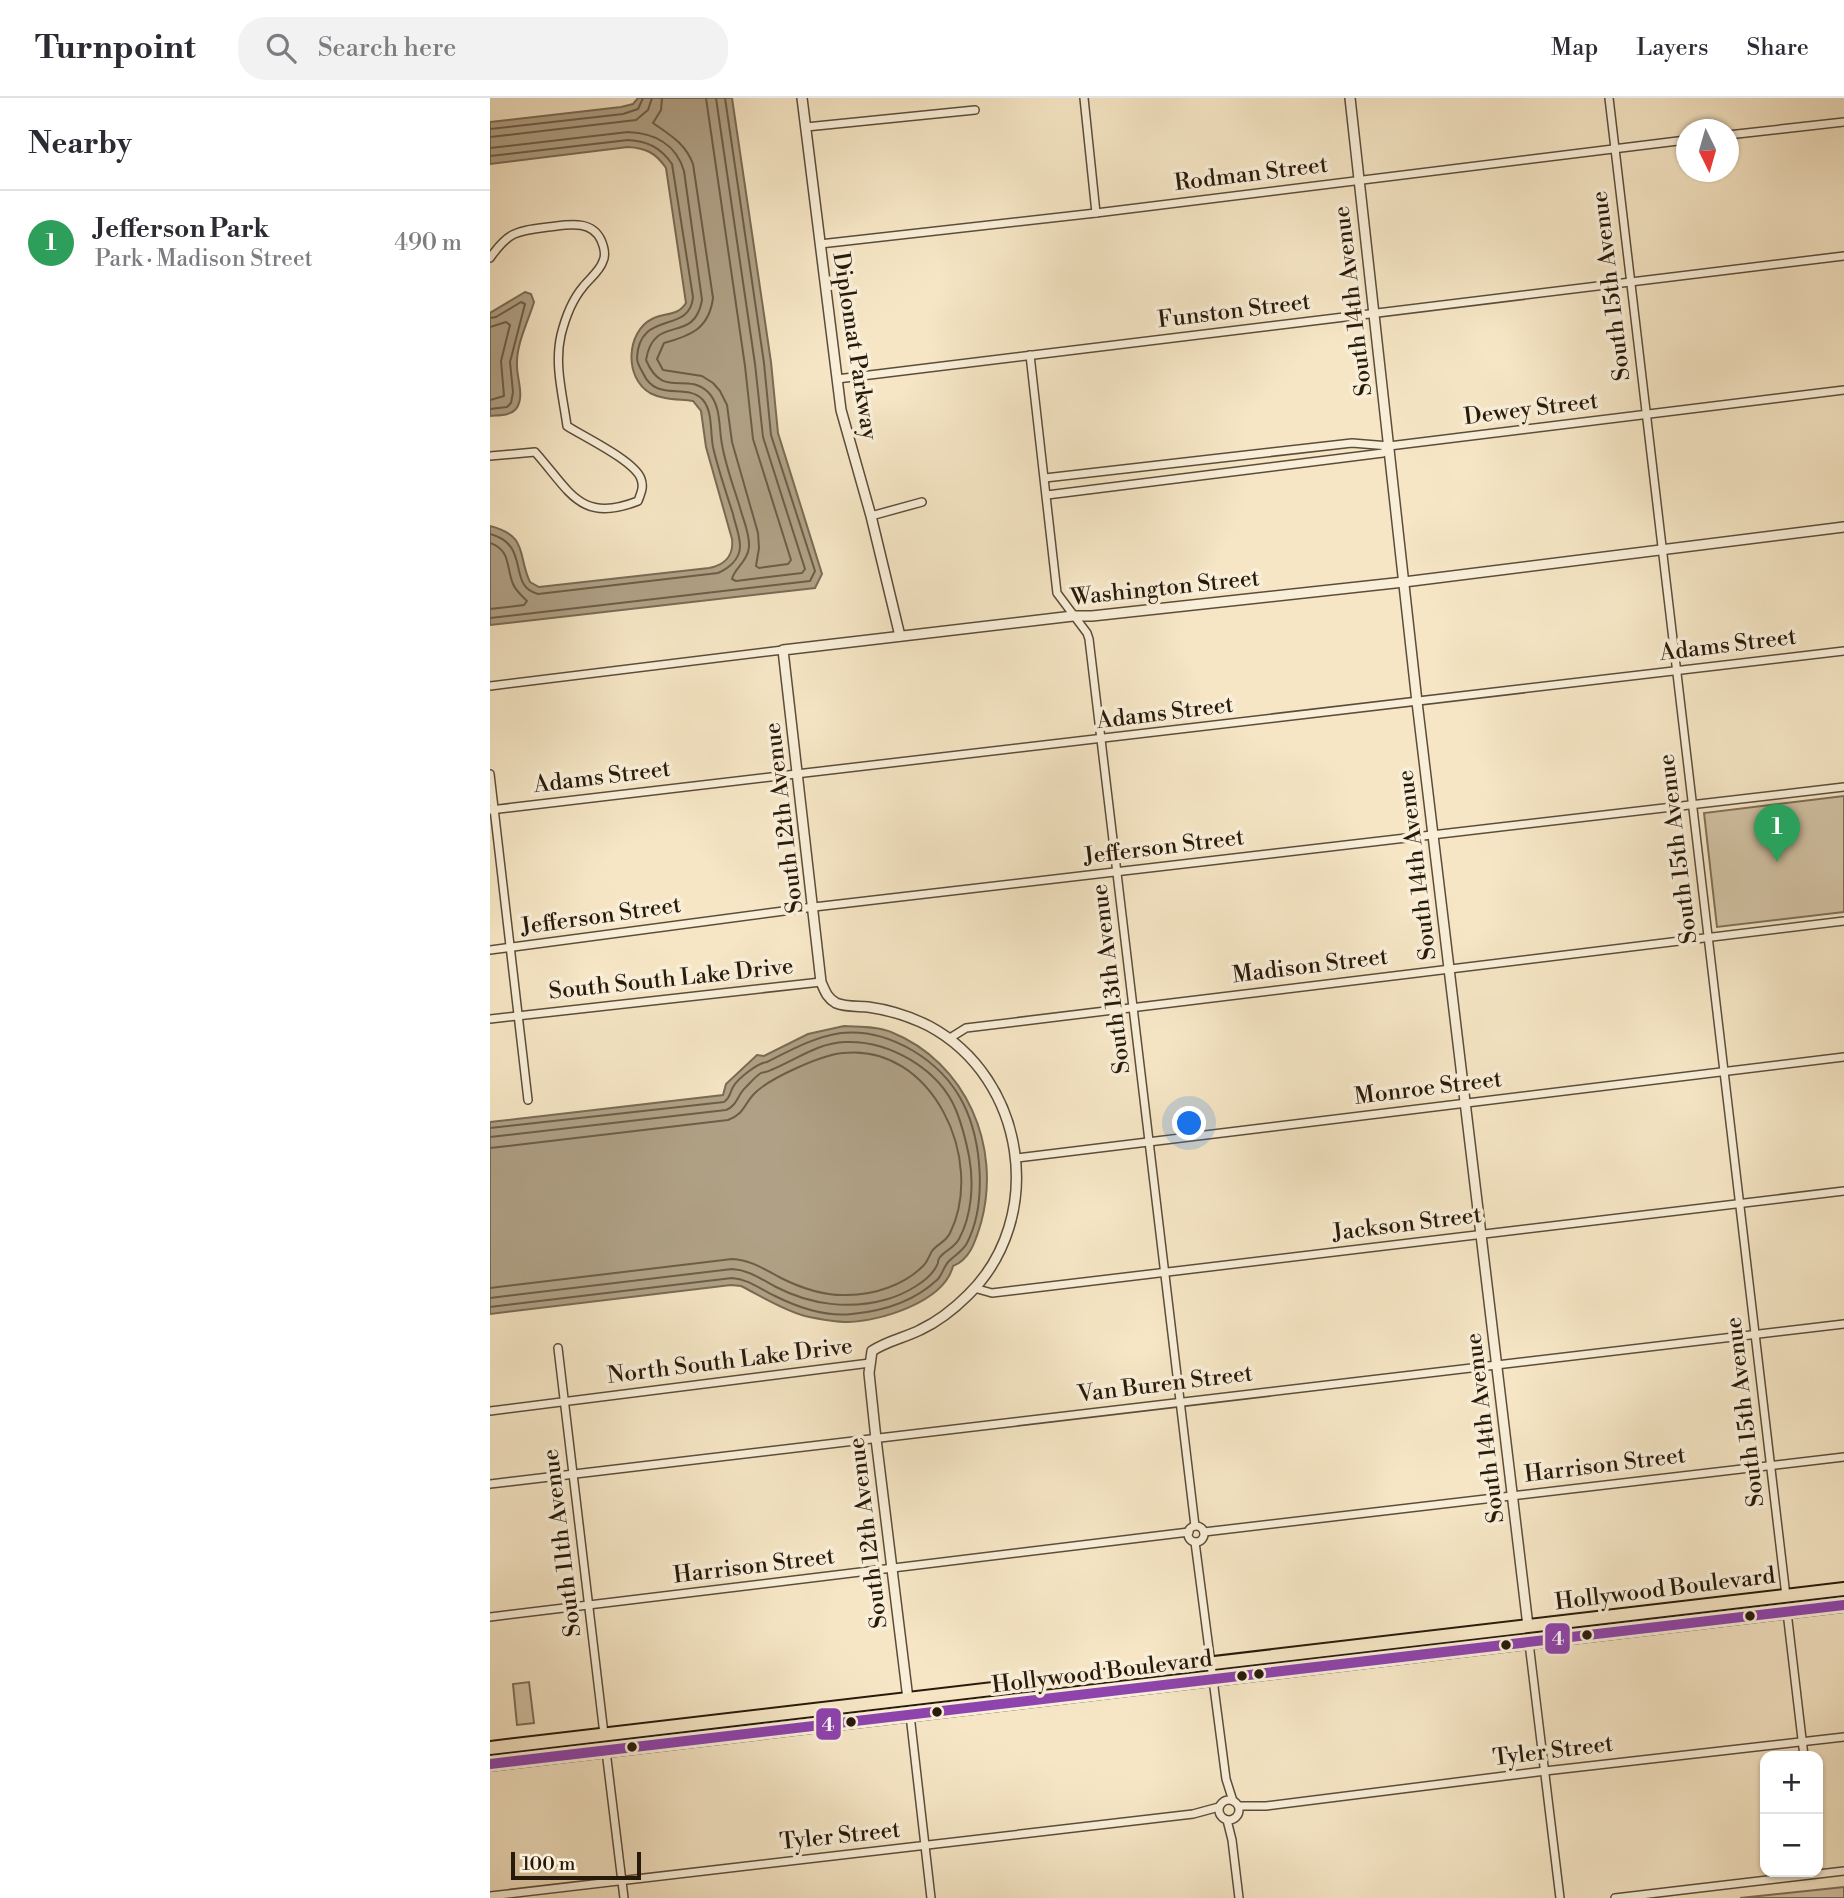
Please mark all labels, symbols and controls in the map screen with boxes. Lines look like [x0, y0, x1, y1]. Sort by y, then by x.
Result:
search box [238, 17, 728, 80]
text: Turnpoint [35, 28, 196, 69]
icon: search [262, 29, 300, 67]
text: Search here [318, 32, 456, 64]
text: Map [1551, 33, 1598, 63]
text: Layers [1636, 33, 1708, 63]
text: Share [1746, 33, 1809, 63]
north arrow [1676, 119, 1739, 182]
text: Nearby [28, 125, 132, 163]
street label: Rodman Street [1173, 151, 1329, 197]
street label: South 15th Avenue [1585, 189, 1637, 383]
street label: South 14th Avenue [1327, 204, 1379, 398]
text: Jefferson Park [95, 213, 269, 245]
text: 1 [45, 229, 57, 257]
text: 490 m [394, 229, 462, 257]
text: Park · Madison Street [95, 245, 313, 273]
street label: Diplomat Parkway [826, 250, 884, 443]
street label: Funston Street [1156, 288, 1312, 334]
street label: Dewey Street [1462, 387, 1600, 431]
street label: Washington Street [1068, 564, 1261, 612]
street label: Adams Street [1657, 623, 1798, 667]
street label: Adams Street [1094, 691, 1235, 735]
street label: South 12th Avenue [758, 721, 810, 915]
street label: South 15th Avenue [1652, 752, 1704, 946]
street label: Adams Street [531, 755, 672, 799]
street label: South 14th Avenue [1391, 768, 1443, 962]
pin: 1 [1754, 804, 1800, 862]
street label: Jefferson Street [1081, 823, 1246, 871]
street label: South 13th Avenue [1085, 882, 1137, 1076]
street label: Jefferson Street [518, 891, 683, 941]
street label: Madison Street [1231, 943, 1389, 989]
street label: South South Lake Drive [547, 952, 795, 1006]
street label: Monroe Street [1353, 1065, 1503, 1111]
your location [1172, 1106, 1206, 1140]
street label: Jackson Street [1330, 1201, 1483, 1247]
street label: South 15th Avenue [1719, 1315, 1771, 1509]
street label: South 14th Avenue [1459, 1331, 1511, 1525]
street label: North South Lake Drive [606, 1332, 854, 1390]
street label: Van Buren Street [1075, 1359, 1254, 1409]
street label: South 12th Avenue [842, 1436, 894, 1630]
street label: Harrison Street [1523, 1441, 1687, 1489]
street label: South 11th Avenue [537, 1447, 587, 1639]
street label: Harrison Street [672, 1542, 836, 1590]
street label: Hollywood Boulevard [1553, 1562, 1777, 1616]
unlabelled marker [1743, 1609, 1757, 1623]
line badge: 4 [1544, 1622, 1571, 1655]
text: 4 [1552, 1627, 1565, 1651]
unlabelled marker [1580, 1628, 1594, 1642]
unlabelled marker [1499, 1638, 1513, 1652]
street label: Hollywood Boulevard [990, 1645, 1214, 1699]
unlabelled marker [1252, 1667, 1266, 1681]
unlabelled marker [1235, 1669, 1249, 1683]
unlabelled marker [930, 1705, 944, 1719]
line badge: 4 [815, 1707, 842, 1741]
text: 4 [822, 1713, 835, 1737]
unlabelled marker [844, 1715, 858, 1729]
street label: Tyler Street [1491, 1730, 1615, 1772]
unlabelled marker [625, 1740, 639, 1754]
map controls [1760, 1751, 1823, 1877]
button: + [1760, 1751, 1823, 1814]
button: − [1760, 1814, 1823, 1877]
street label: Tyler Street [778, 1816, 902, 1856]
scale bar [511, 1849, 640, 1881]
text: 100 m [522, 1852, 575, 1876]

